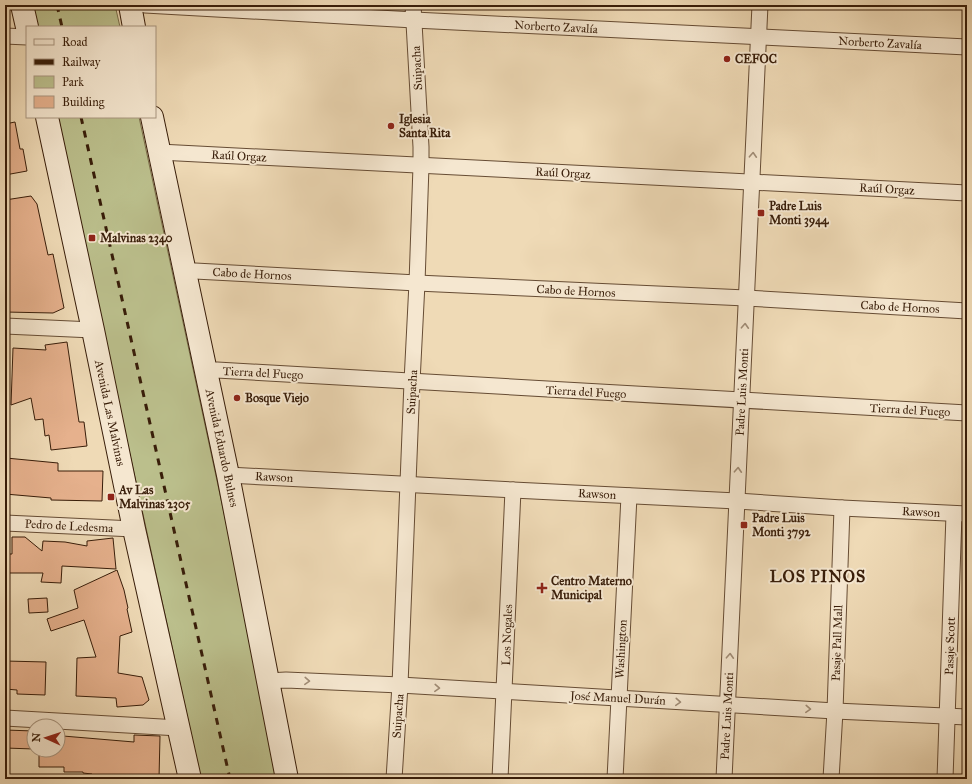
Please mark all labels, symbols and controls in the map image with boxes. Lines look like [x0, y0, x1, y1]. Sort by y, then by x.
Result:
street label: Norberto Zavalía [514, 18, 599, 36]
legend [26, 26, 156, 118]
street label: Norberto Zavalía [838, 34, 923, 52]
text: Road [62, 35, 88, 49]
street label: Suipacha [409, 45, 425, 91]
place label: CEFOC [735, 52, 777, 66]
marker: CEFOC [722, 54, 732, 64]
text: Railway [62, 55, 101, 69]
text: Park [62, 75, 84, 89]
text: Building [62, 95, 105, 110]
place label: Iglesia Santa Rita [399, 112, 451, 140]
marker: Iglesia Santa Rita [386, 121, 396, 131]
street label: Raúl Orgaz [211, 148, 268, 165]
one-way arrow [748, 152, 757, 158]
street label: Raúl Orgaz [535, 165, 592, 182]
street label: Raúl Orgaz [859, 181, 916, 198]
place label: Padre Luis Monti 3944 [769, 199, 830, 228]
marker: Padre Luis Monti 3944 [756, 208, 766, 218]
place label: Malvinas 2340 [100, 231, 173, 246]
marker: Malvinas 2340 [87, 233, 97, 243]
street label: Cabo de Hornos [212, 265, 292, 283]
street label: Cabo de Hornos [536, 282, 616, 300]
street label: Cabo de Hornos [860, 298, 940, 316]
one-way arrow [740, 323, 749, 329]
street label: Padre Luis Monti [733, 347, 751, 436]
street label: Avenida Las Malvinas [92, 358, 128, 467]
street label: Tierra del Fuego [222, 364, 304, 383]
street label: Suipacha [404, 369, 420, 415]
street label: Tierra del Fuego [545, 383, 627, 402]
street label: Avenida Eduardo Bulnes [202, 387, 241, 508]
place label: Bosque Viejo [245, 391, 309, 406]
marker: Bosque Viejo [232, 393, 242, 403]
street label: Tierra del Fuego [869, 401, 951, 420]
one-way arrow [734, 467, 742, 473]
street label: Rawson [255, 469, 294, 485]
place label: Av Las Malvinas 2305 [118, 483, 191, 512]
street label: Rawson [578, 486, 617, 502]
marker: Av Las Malvinas 2305 [106, 492, 116, 502]
street label: Rawson [902, 504, 941, 520]
place label: Padre Luis Monti 3792 [752, 511, 812, 540]
street label: Pedro de Ledesma [24, 517, 115, 535]
marker: Padre Luis Monti 3792 [739, 520, 749, 530]
district label: LOS PINOS [770, 567, 866, 586]
place label: Centro Materno Municipal [551, 574, 632, 603]
marker: Centro Materno Municipal [536, 582, 548, 594]
street label: Los Nogales [499, 604, 516, 666]
street label: Pasaje Pall Mall [829, 604, 845, 681]
street label: Pasaje Scott [942, 616, 958, 675]
street label: Washington [612, 619, 631, 679]
one-way arrow [725, 653, 734, 659]
street label: Padre Luis Monti [718, 671, 736, 760]
one-way arrow [304, 676, 310, 685]
one-way arrow [434, 683, 440, 692]
street label: José Manuel Durán [568, 688, 667, 709]
street label: Suipacha [389, 692, 407, 739]
one-way arrow [675, 697, 681, 706]
one-way arrow [805, 705, 811, 714]
north arrow [26, 718, 66, 758]
text: N [30, 732, 43, 743]

